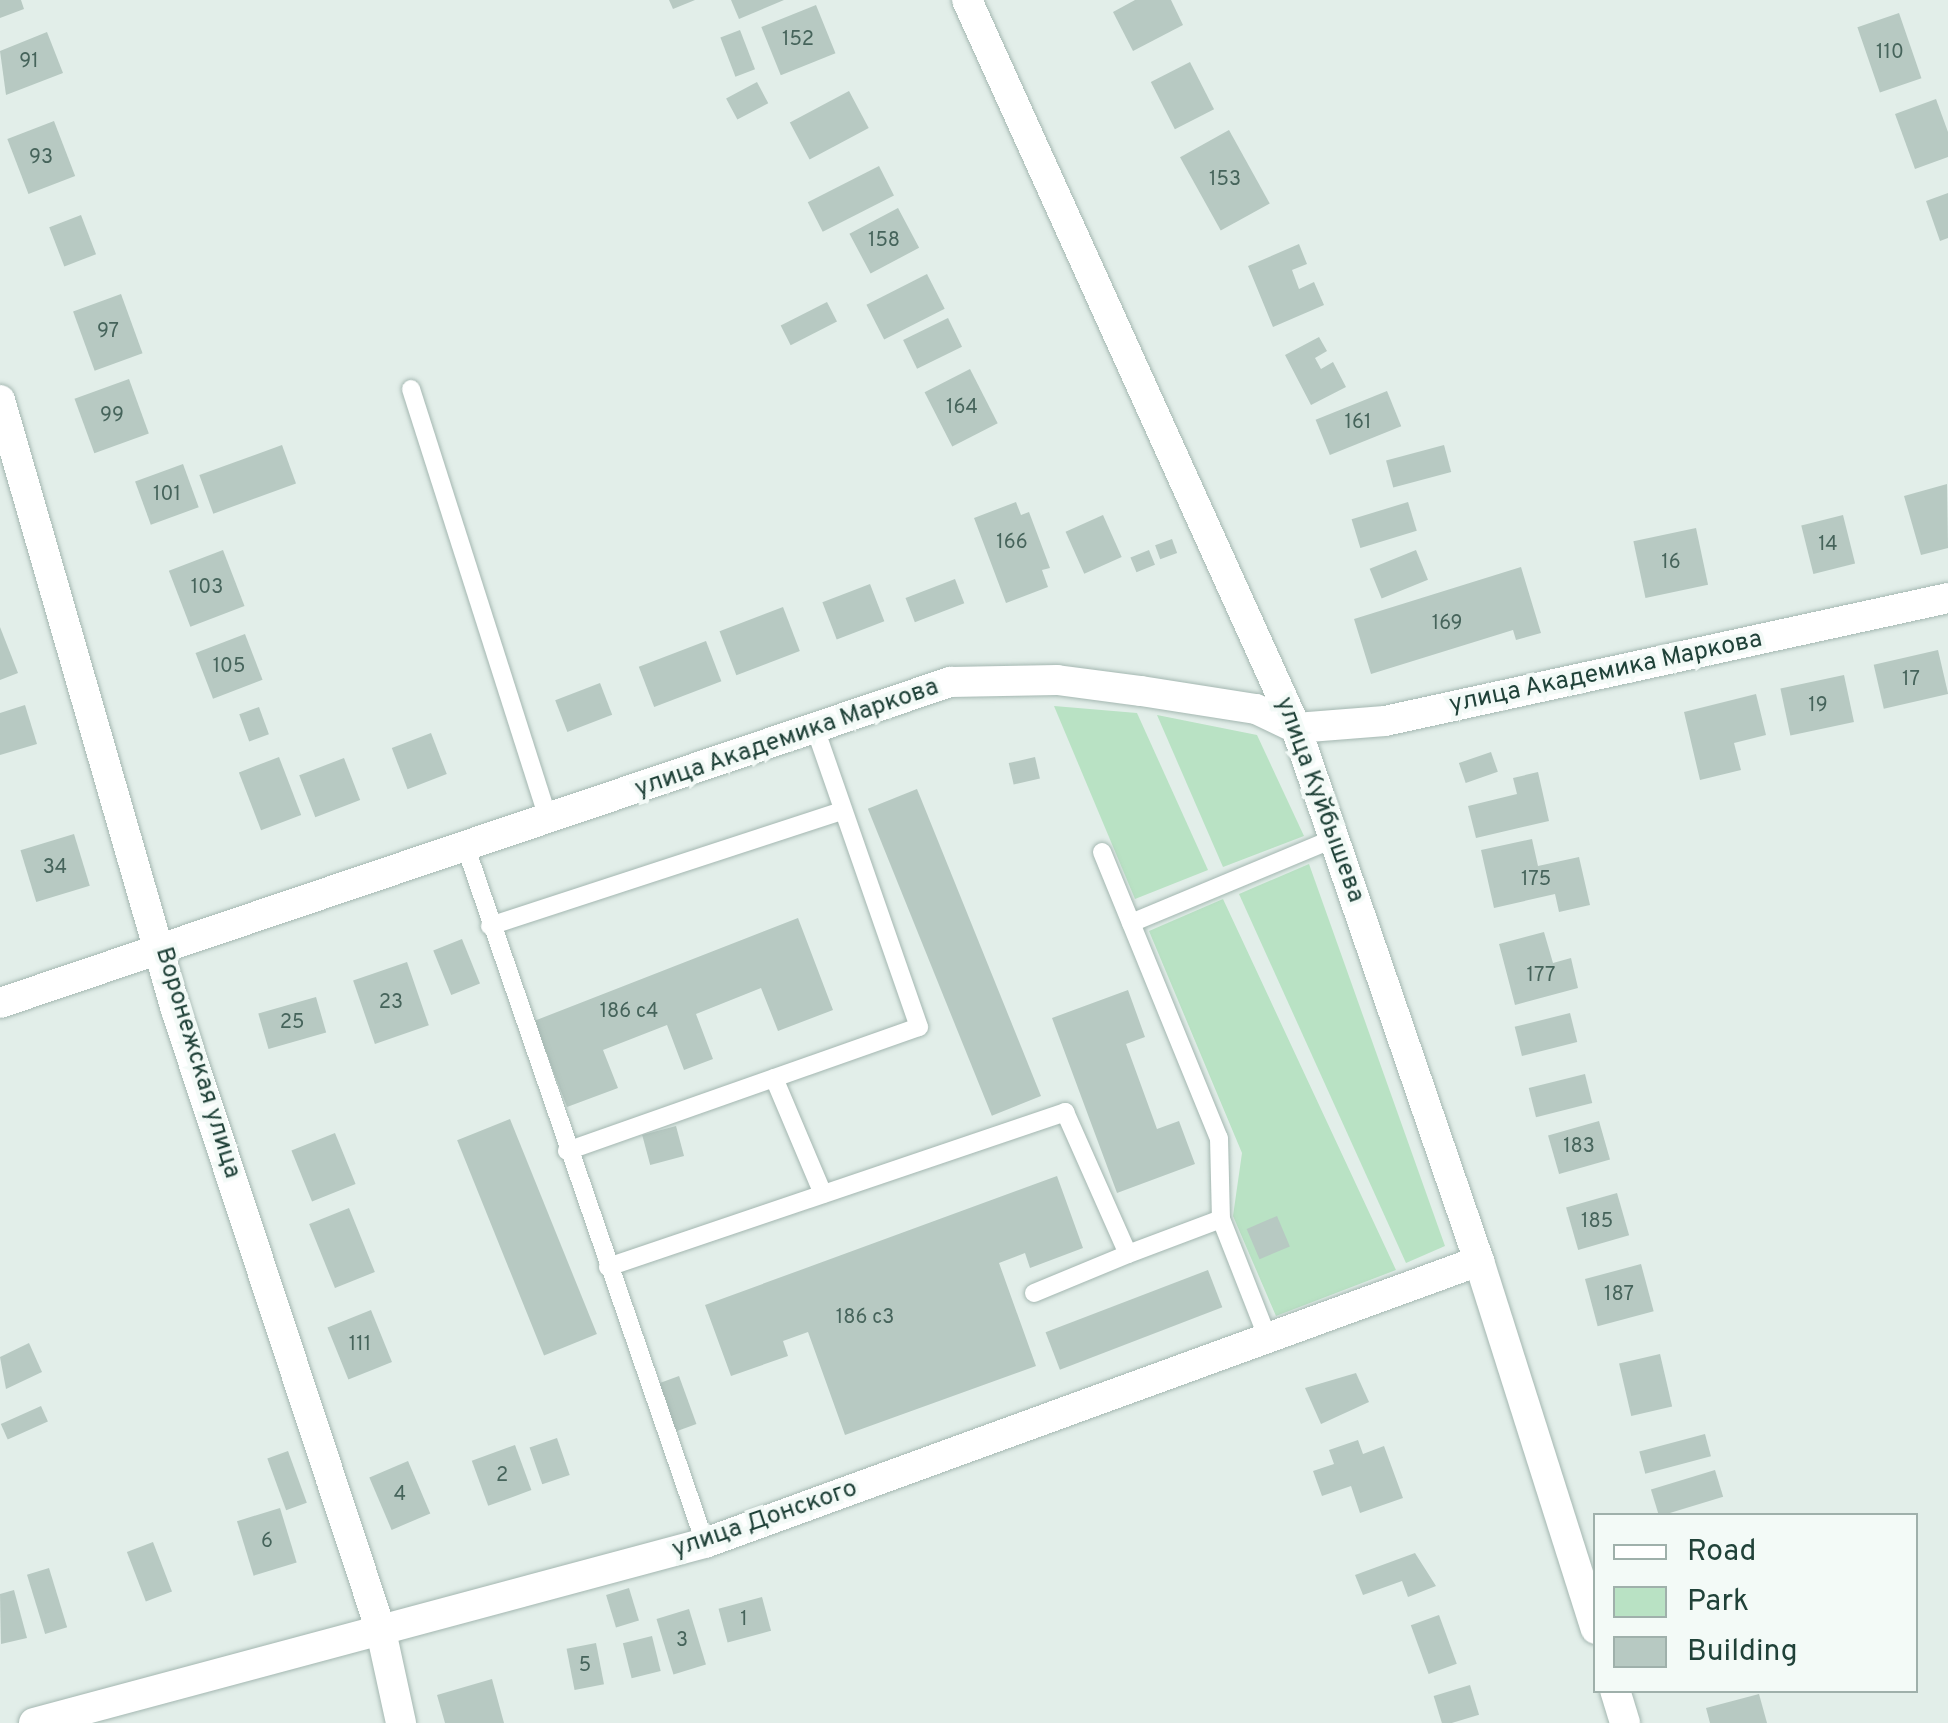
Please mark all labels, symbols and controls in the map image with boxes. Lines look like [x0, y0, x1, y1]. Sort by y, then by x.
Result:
house number: 152 [782, 28, 814, 52]
house number: 110 [1876, 41, 1904, 65]
house number: 91 [19, 50, 39, 74]
house number: 93 [29, 146, 53, 170]
house number: 153 [1209, 168, 1241, 192]
house number: 158 [868, 229, 900, 253]
house number: 97 [97, 320, 119, 344]
house number: 164 [946, 396, 978, 420]
house number: 99 [100, 404, 124, 428]
house number: 161 [1345, 411, 1371, 435]
house number: 101 [153, 483, 181, 507]
house number: 166 [996, 531, 1028, 555]
house number: 14 [1818, 533, 1838, 557]
house number: 16 [1661, 551, 1681, 575]
house number: 103 [191, 576, 223, 600]
house number: 169 [1432, 612, 1462, 636]
street label: улица Академика Маркова [1446, 625, 1766, 721]
house number: 105 [213, 655, 245, 679]
house number: 17 [1902, 668, 1920, 692]
street label: улица Академика Маркова [631, 673, 943, 805]
street label: улица Куйбышева [1268, 693, 1370, 907]
house number: 19 [1808, 694, 1828, 718]
house number: 34 [43, 856, 67, 880]
house number: 175 [1521, 868, 1551, 892]
street label: Воронежская улица [148, 944, 246, 1182]
house number: 177 [1527, 964, 1555, 988]
house number: 23 [379, 991, 403, 1015]
house number: 186 с4 [600, 1000, 658, 1024]
house number: 25 [280, 1011, 304, 1035]
house number: 183 [1563, 1135, 1595, 1159]
house number: 185 [1581, 1210, 1613, 1234]
house number: 187 [1604, 1283, 1634, 1307]
house number: 186 с3 [836, 1306, 894, 1330]
house number: 111 [349, 1333, 371, 1357]
house number: 2 [496, 1464, 508, 1488]
street label: улица Донского [669, 1474, 861, 1566]
house number: 4 [394, 1483, 406, 1507]
legend [1593, 1513, 1918, 1693]
house number: 6 [261, 1530, 273, 1554]
text: Road [1687, 1534, 1756, 1571]
text: Park [1687, 1584, 1749, 1621]
house number: 1 [740, 1608, 748, 1632]
house number: 3 [676, 1629, 688, 1653]
text: Building [1687, 1634, 1798, 1671]
house number: 5 [579, 1654, 591, 1678]

